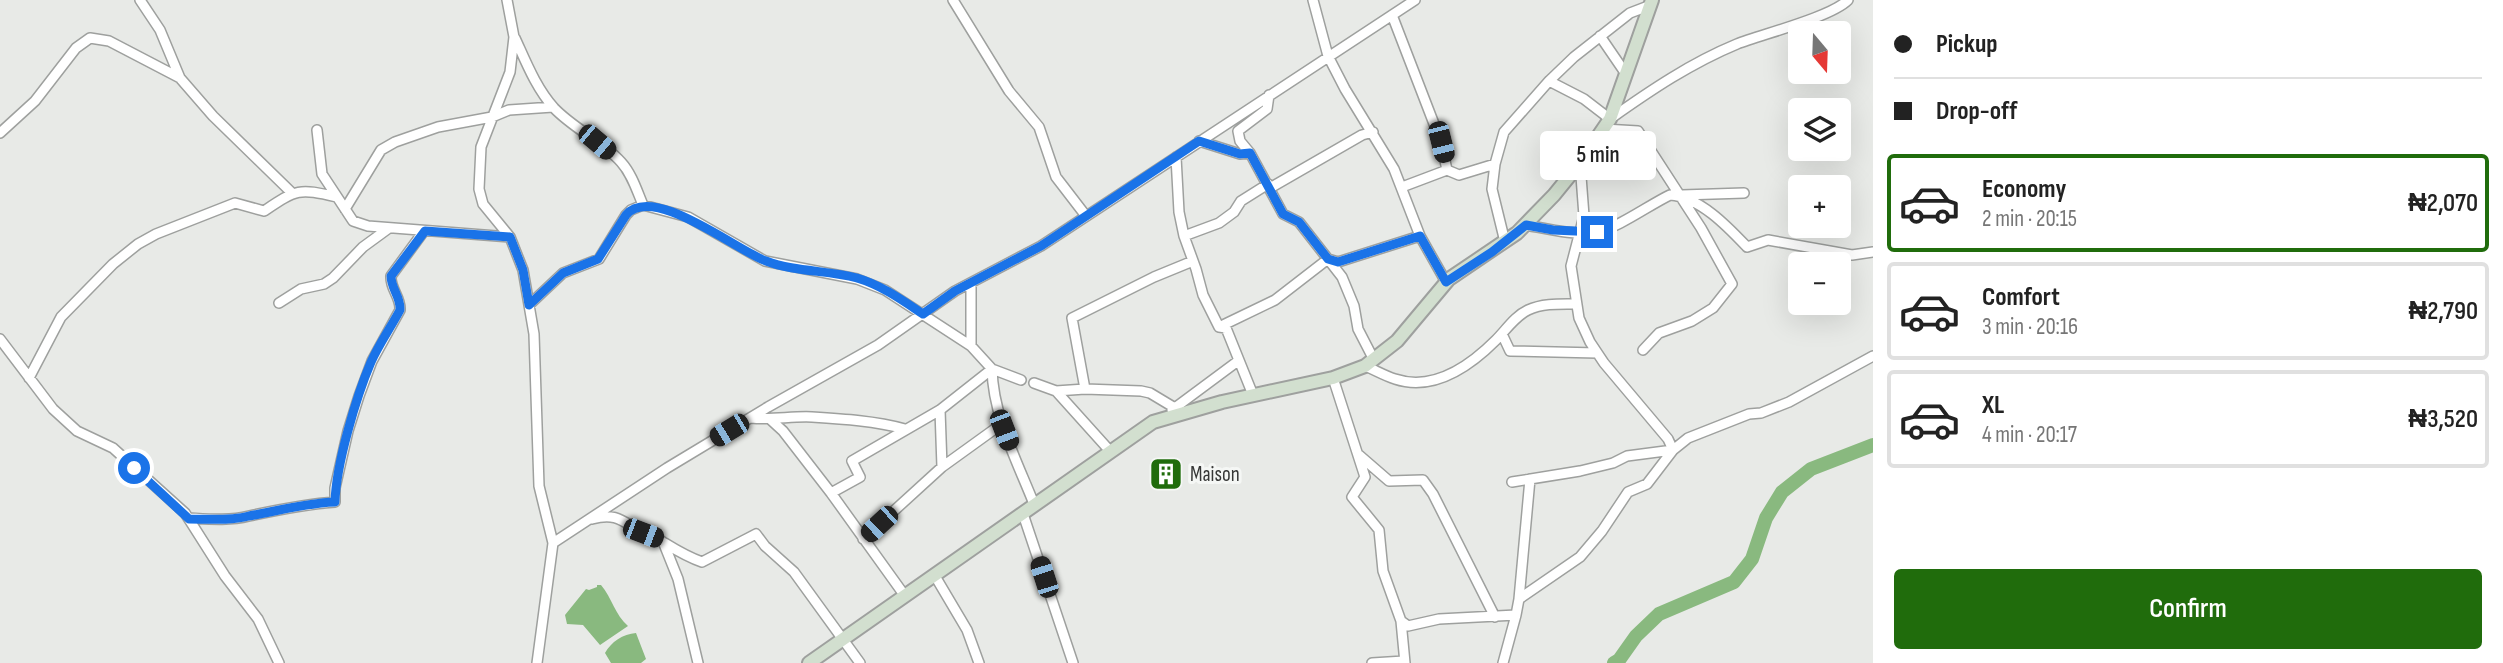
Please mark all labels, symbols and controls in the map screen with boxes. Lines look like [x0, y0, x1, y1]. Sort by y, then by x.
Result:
north arrow [1788, 21, 1852, 84]
map controls [1788, 21, 1851, 315]
text: Pickup [1936, 29, 1998, 60]
text: Drop-off [1936, 96, 2017, 127]
button: layers [1788, 98, 1851, 161]
car [1426, 119, 1457, 165]
car [575, 120, 620, 164]
callout: 5 min [1539, 131, 1655, 180]
text: 5 min [1577, 141, 1619, 169]
icon: car [1898, 172, 1961, 235]
text: Economy [1982, 174, 2066, 205]
button: + [1788, 175, 1851, 238]
text: ₦2,070 [2408, 188, 2478, 219]
text: 2 min · 20:15 [1982, 205, 2077, 233]
route end [1581, 216, 1613, 248]
button: − [1788, 252, 1851, 315]
icon: car [1898, 280, 1961, 343]
text: Comfort [1982, 282, 2060, 313]
text: ₦2,790 [2408, 296, 2478, 327]
text: 3 min · 20:16 [1982, 313, 2078, 341]
icon: car [1898, 388, 1961, 451]
text: XL [1982, 390, 2004, 421]
text: ₦3,520 [2408, 404, 2478, 435]
car [987, 407, 1022, 453]
car [706, 410, 753, 450]
text: 4 min · 20:17 [1982, 421, 2077, 449]
route start [118, 452, 150, 484]
building icon: Maison [1147, 455, 1185, 493]
place label: Maison [1190, 462, 1240, 487]
car [857, 502, 902, 546]
car [620, 516, 667, 550]
car [1028, 554, 1061, 600]
button: Confirm [1894, 569, 2482, 649]

